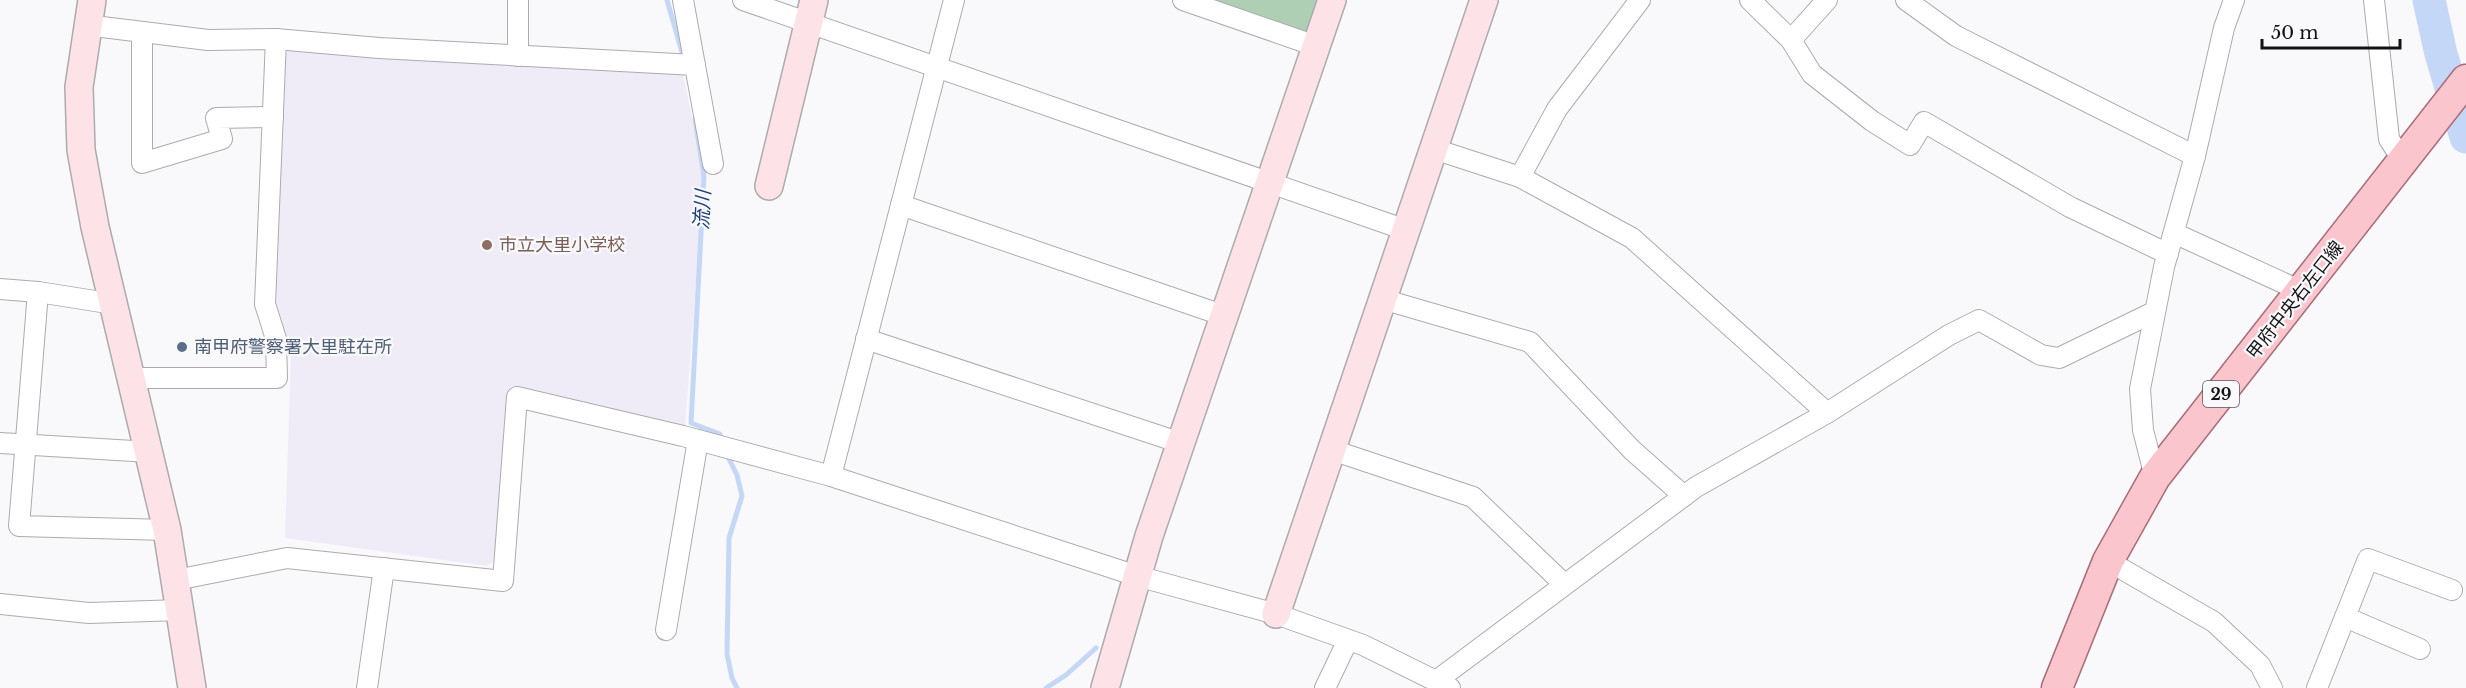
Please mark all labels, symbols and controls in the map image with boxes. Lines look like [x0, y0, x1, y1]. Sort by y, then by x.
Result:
scale bar [2262, 12, 2400, 50]
text: 50 m [2271, 22, 2319, 44]
water label: 流川 [689, 187, 715, 231]
place label: 市立大里小学校 [499, 234, 625, 256]
street label: 甲府中央右左口線 [2242, 236, 2348, 364]
marker: 市立大里小学校 [480, 238, 494, 252]
place label: 南甲府警察署大里駐在所 [194, 336, 392, 358]
marker: 南甲府警察署大里駐在所 [175, 340, 189, 354]
road number: 29 [2203, 381, 2239, 407]

